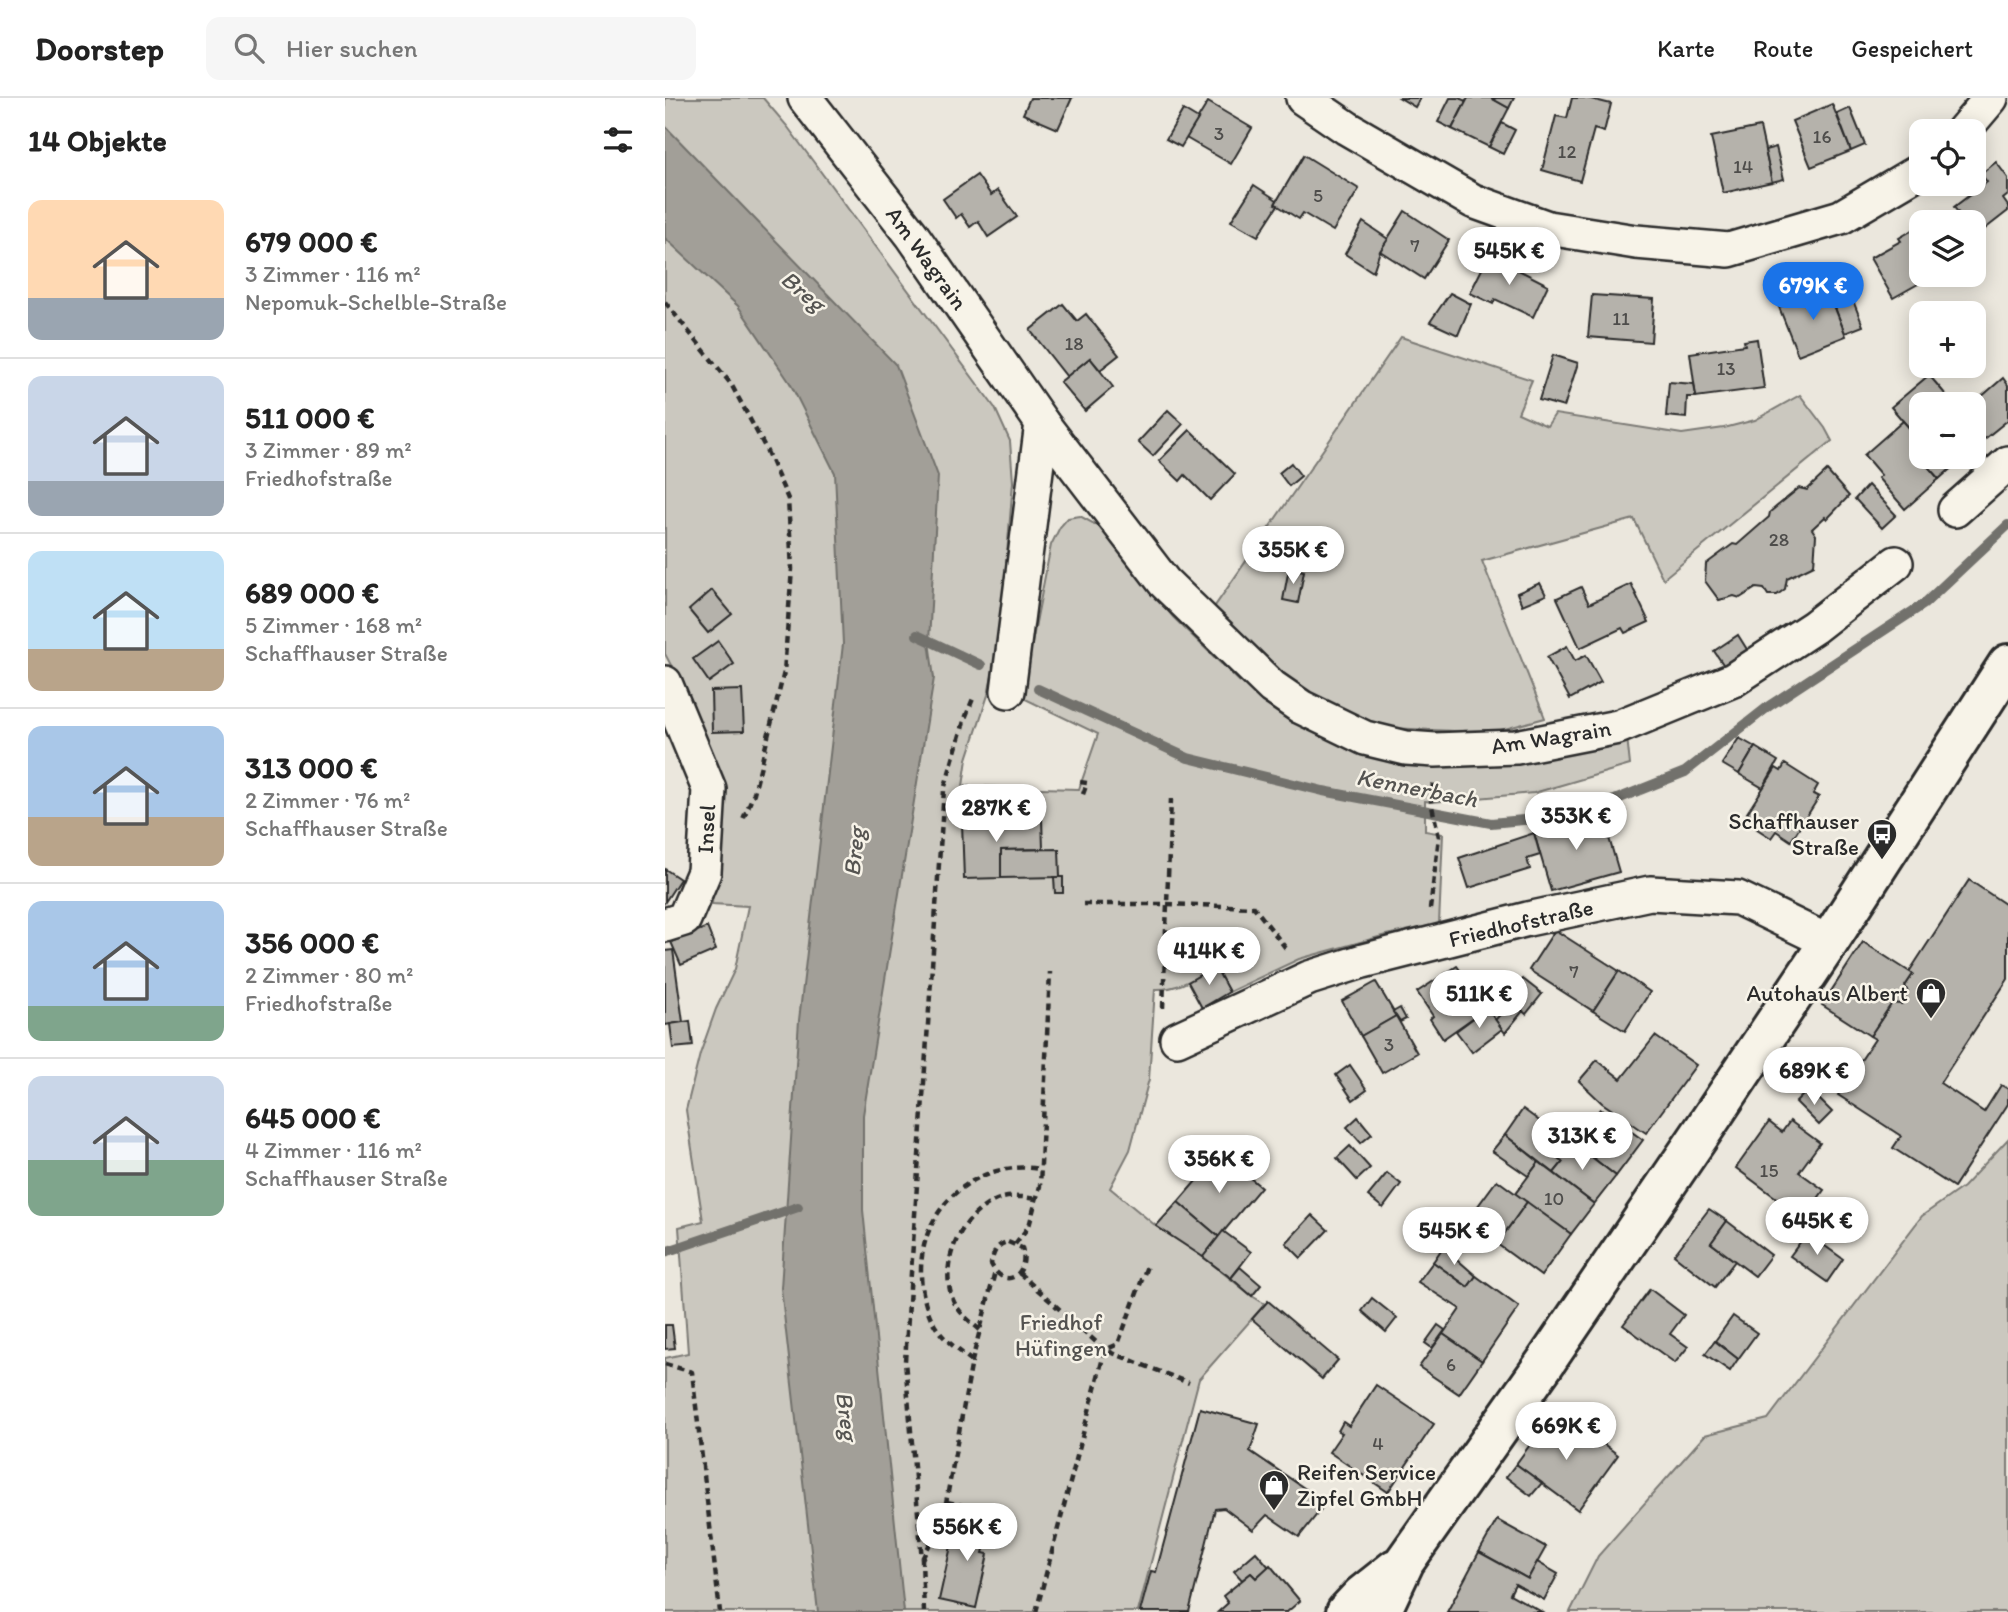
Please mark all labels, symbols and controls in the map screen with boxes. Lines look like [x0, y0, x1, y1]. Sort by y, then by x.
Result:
search box [206, 17, 696, 80]
text: Doorstep [35, 29, 164, 68]
icon: search [230, 29, 268, 67]
text: Hier suchen [286, 32, 418, 64]
text: Karte [1657, 34, 1715, 63]
text: Route [1753, 34, 1813, 63]
text: Gespeichert [1851, 34, 1973, 63]
map controls [1909, 119, 1986, 469]
button: locate [1909, 119, 1986, 196]
icon: filters [599, 121, 637, 159]
text: 14 Objekte [28, 122, 167, 159]
house number: 3 [1214, 122, 1224, 145]
house number: 16 [1813, 125, 1831, 148]
house number: 12 [1558, 140, 1576, 163]
house number: 14 [1733, 155, 1753, 178]
house number: 5 [1313, 184, 1323, 207]
street label: Am Wagrain [880, 201, 974, 315]
button: layers [1909, 210, 1986, 287]
text: 679 000 € [245, 223, 378, 260]
icon: home [84, 228, 168, 312]
pin: 545K € [1452, 228, 1566, 287]
house number: 7 [1410, 234, 1420, 257]
text: 545K € [1474, 236, 1544, 264]
text: 3 Zimmer · 116 m² [245, 260, 421, 288]
pin: 679K € [1756, 262, 1870, 322]
water label: Breg [775, 264, 833, 319]
text: 679K € [1779, 271, 1847, 299]
text: Nepomuk-Schelble-Straße [245, 288, 507, 316]
button: + [1909, 301, 1986, 378]
house number: 11 [1612, 307, 1630, 330]
house number: 18 [1064, 332, 1084, 355]
house number: 13 [1716, 357, 1736, 380]
button: − [1909, 392, 1986, 469]
text: 511 000 € [245, 399, 375, 436]
icon: home [84, 404, 168, 488]
text: 3 Zimmer · 89 m² [245, 436, 412, 464]
text: Friedhofstraße [245, 464, 393, 492]
pin: 355K € [1236, 526, 1350, 586]
house number: 28 [1769, 528, 1789, 551]
text: 355K € [1258, 535, 1328, 563]
text: 689 000 € [245, 574, 379, 611]
icon: home [84, 579, 168, 663]
text: 5 Zimmer · 168 m² [245, 611, 422, 639]
text: Schaffhauser Straße [245, 639, 448, 667]
street label: Am Wagrain [1489, 714, 1613, 760]
text: 313 000 € [245, 749, 378, 786]
icon: home [84, 754, 168, 838]
water label: Kennerbach [1354, 762, 1480, 813]
pin: 287K € [939, 784, 1053, 844]
text: 2 Zimmer · 76 m² [245, 786, 410, 814]
pin: 353K € [1519, 792, 1633, 852]
text: 287K € [961, 793, 1031, 821]
text: 353K € [1541, 801, 1611, 829]
street label: Insel [691, 803, 721, 854]
place label: Schaffhauser Straße [1729, 807, 1859, 861]
text: Schaffhauser Straße [245, 814, 448, 842]
bus stop icon: Schaffhauser Straße [1865, 817, 1899, 861]
water label: Breg [837, 823, 871, 878]
street label: Friedhofstraße [1446, 893, 1596, 953]
text: 356 000 € [245, 924, 379, 961]
pin: 414K € [1152, 928, 1266, 987]
icon: home [84, 929, 168, 1013]
text: 414K € [1173, 936, 1245, 964]
house number: 7 [1569, 960, 1579, 983]
text: 2 Zimmer · 80 m² [245, 961, 414, 989]
pin: 511K € [1422, 970, 1536, 1030]
shop icon: Autohaus Albert [1914, 976, 1948, 1020]
text: 511K € [1446, 979, 1512, 1007]
place label: Autohaus Albert [1747, 979, 1908, 1007]
text: Friedhofstraße [245, 989, 393, 1017]
house number: 3 [1384, 1033, 1394, 1056]
pin: 689K € [1757, 1048, 1871, 1107]
text: 689K € [1779, 1056, 1849, 1084]
text: 645 000 € [245, 1099, 381, 1136]
icon: home [84, 1104, 168, 1188]
pin: 313K € [1525, 1112, 1639, 1172]
text: 313K € [1548, 1121, 1616, 1149]
text: 4 Zimmer · 116 m² [245, 1136, 422, 1164]
pin: 356K € [1162, 1136, 1276, 1195]
text: 356K € [1184, 1144, 1254, 1172]
house number: 15 [1760, 1159, 1778, 1182]
text: Schaffhauser Straße [245, 1164, 448, 1192]
house number: 10 [1544, 1187, 1564, 1210]
pin: 645K € [1760, 1198, 1874, 1257]
text: 645K € [1781, 1206, 1853, 1234]
pin: 545K € [1397, 1208, 1511, 1267]
text: 545K € [1419, 1216, 1489, 1244]
park label: Friedhof Hüfingen [1015, 1308, 1107, 1362]
house number: 6 [1446, 1353, 1456, 1376]
water label: Breg [830, 1390, 865, 1445]
pin: 669K € [1509, 1402, 1623, 1462]
text: 669K € [1531, 1411, 1601, 1439]
house number: 4 [1372, 1432, 1384, 1455]
place label: Reifen Service Zipfel GmbH [1297, 1458, 1436, 1512]
shop icon: Reifen Service Zipfel GmbH [1257, 1468, 1291, 1512]
pin: 556K € [910, 1504, 1024, 1563]
text: 556K € [932, 1512, 1002, 1540]

